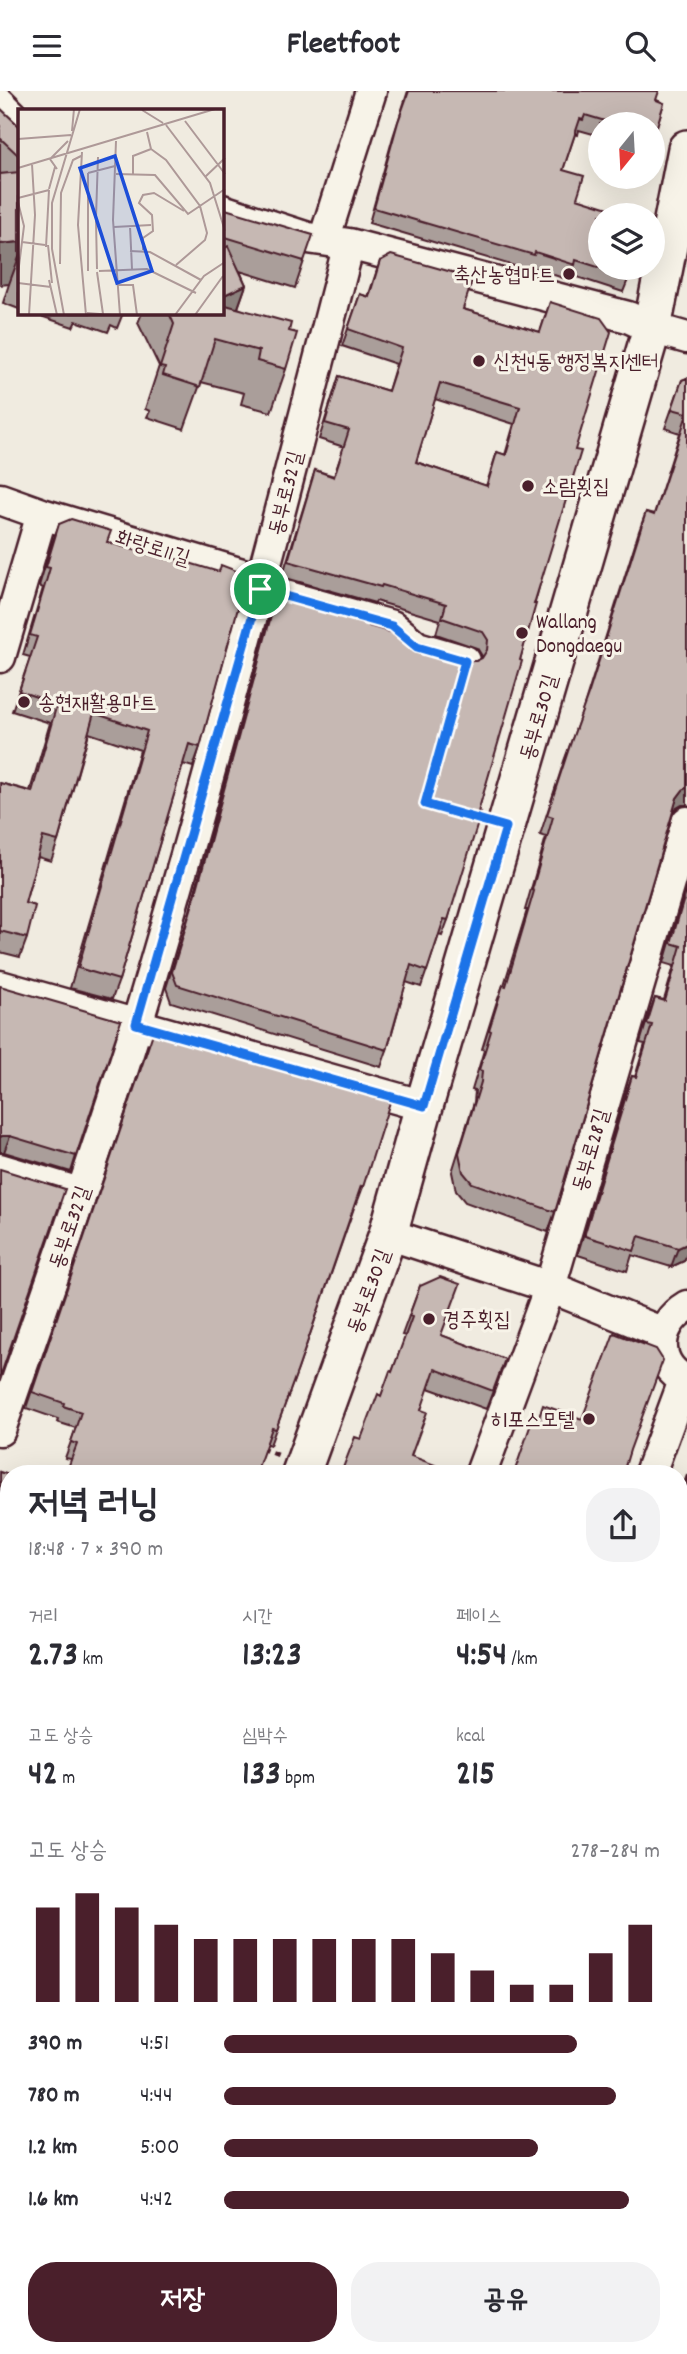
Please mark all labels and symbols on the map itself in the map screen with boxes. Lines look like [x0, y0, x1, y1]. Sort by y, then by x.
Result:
inset map [18, 109, 224, 315]
north arrow [588, 112, 665, 189]
place label: 축산농협마트 [454, 262, 555, 292]
marker: 축산농협마트 [561, 266, 577, 282]
place label: 신천4동 행정복지센터 [493, 349, 659, 379]
marker: 신천4동 행정복지센터 [471, 353, 487, 369]
street label: 동부로32길 [263, 448, 313, 539]
place label: 소람횟집 [542, 474, 610, 504]
marker: 소람횟집 [520, 478, 536, 494]
street label: 화랑로11길 [111, 524, 193, 575]
pin [230, 559, 290, 619]
place label: Wallang Dongdaegu [536, 609, 622, 663]
marker: Wallang Dongdaegu [514, 625, 530, 641]
street label: 동부로30길 [514, 671, 568, 764]
place label: 송현재활용마트 [38, 690, 156, 720]
marker: 송현재활용마트 [16, 694, 32, 710]
street label: 동부로28길 [567, 1106, 619, 1196]
street label: 동부로32길 [44, 1182, 100, 1274]
street label: 동부로30길 [342, 1245, 400, 1339]
place label: 경주횟집 [443, 1307, 511, 1337]
marker: 경주횟집 [421, 1311, 437, 1327]
place label: 히포스모텔 [491, 1407, 575, 1437]
marker: 히포스모텔 [581, 1411, 597, 1427]

